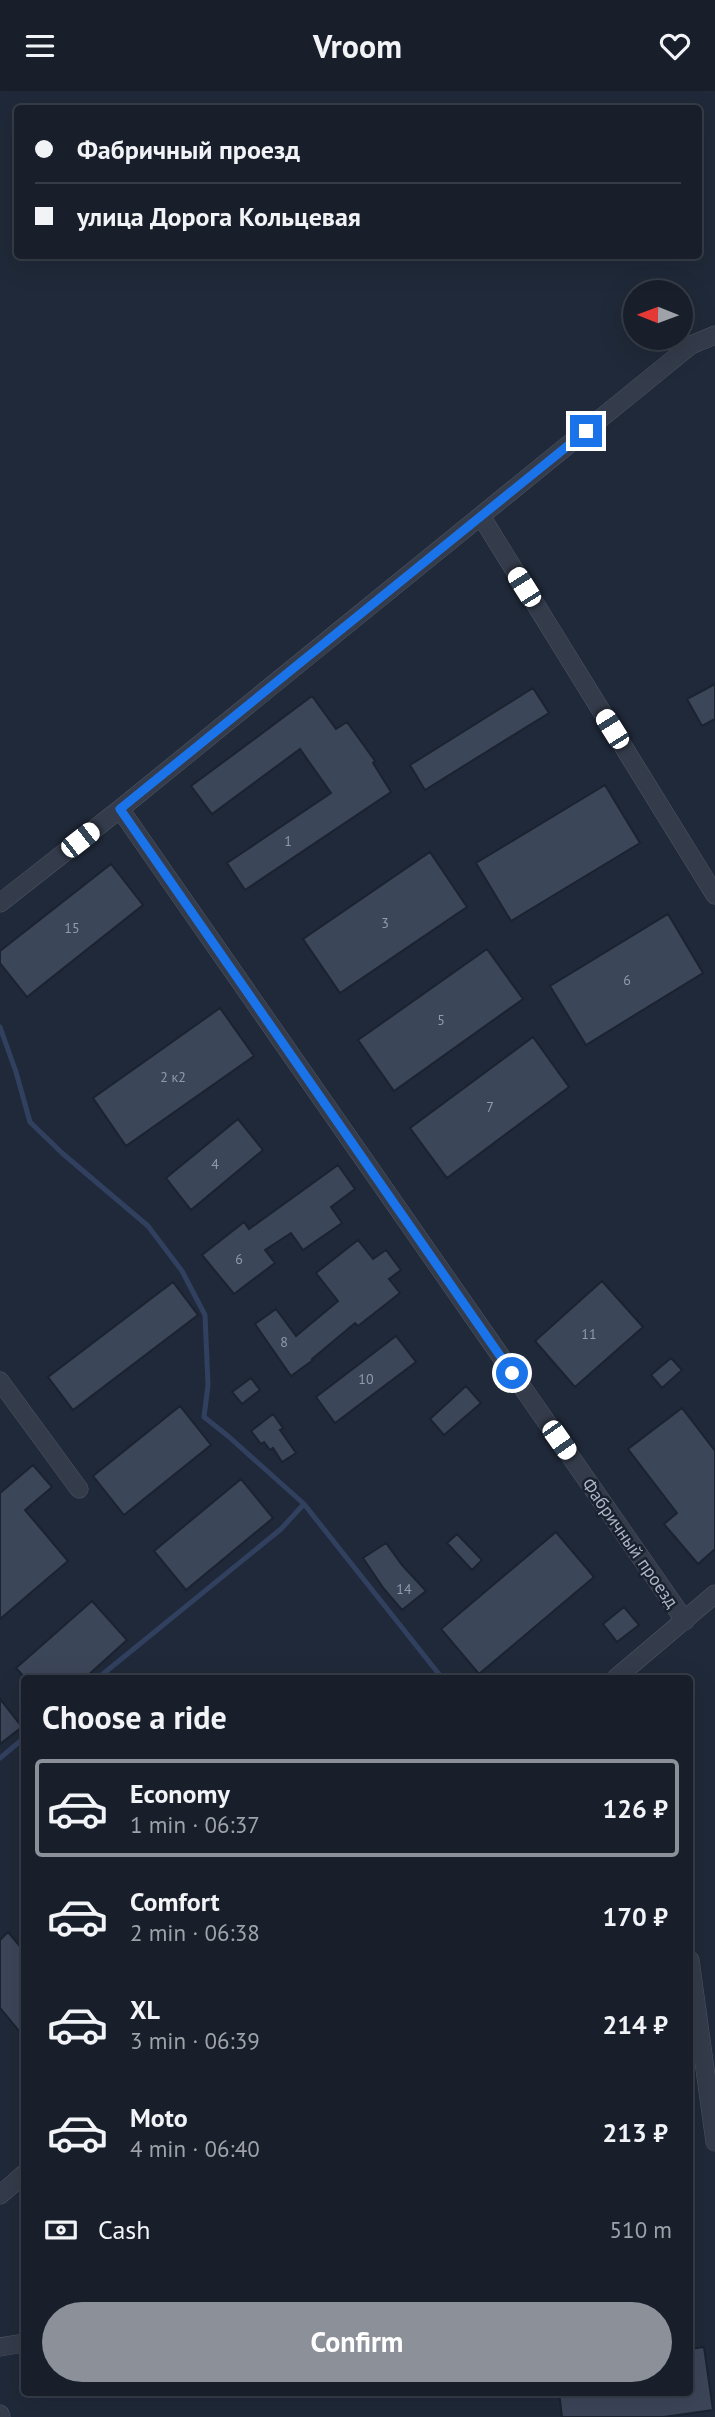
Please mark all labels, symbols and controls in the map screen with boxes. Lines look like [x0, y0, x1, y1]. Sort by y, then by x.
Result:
text: Vroom [313, 25, 402, 67]
icon: menu [21, 27, 59, 65]
icon: heart [656, 27, 694, 65]
text: Фабричный проезд [77, 133, 300, 166]
text: улица Дорога Кольцевая [77, 200, 361, 233]
north arrow [623, 280, 693, 350]
map controls [623, 280, 693, 350]
route end [570, 415, 602, 447]
car [504, 564, 545, 610]
car [592, 706, 633, 752]
car [57, 819, 104, 861]
house number: 1 [284, 832, 292, 850]
house number: 3 [381, 914, 389, 932]
house number: 15 [64, 919, 80, 937]
house number: 6 [623, 971, 631, 989]
house number: 5 [437, 1011, 445, 1029]
house number: 2 к2 [160, 1068, 186, 1086]
house number: 7 [486, 1098, 494, 1116]
house number: 4 [211, 1155, 219, 1173]
house number: 6 [235, 1250, 243, 1268]
house number: 11 [581, 1325, 597, 1343]
house number: 8 [280, 1333, 288, 1351]
route start [496, 1357, 528, 1389]
house number: 10 [358, 1370, 374, 1388]
car [539, 1417, 580, 1463]
street label: Фабричный проезд [577, 1473, 684, 1612]
house number: 14 [396, 1580, 412, 1598]
text: Choose a ride [42, 1696, 227, 1738]
icon: car [46, 1777, 109, 1840]
text: Economy [130, 1777, 230, 1810]
text: 126 ₽ [602, 1792, 668, 1825]
text: 1 min · 06:37 [130, 1810, 260, 1839]
icon: car [46, 1885, 109, 1948]
text: Comfort [130, 1885, 220, 1918]
text: 170 ₽ [602, 1900, 668, 1933]
text: 2 min · 06:38 [130, 1918, 260, 1947]
icon: car [46, 1993, 109, 2056]
text: XL [130, 1993, 160, 2026]
text: 214 ₽ [602, 2008, 668, 2041]
text: 3 min · 06:39 [130, 2026, 260, 2055]
icon: car [46, 2101, 109, 2164]
text: Moto [130, 2101, 188, 2134]
text: 213 ₽ [602, 2116, 668, 2149]
text: 4 min · 06:40 [130, 2134, 260, 2163]
icon: cash [42, 2211, 80, 2249]
text: Cash [98, 2213, 150, 2246]
text: 510 m [610, 2215, 672, 2244]
button: Confirm [42, 2302, 672, 2382]

